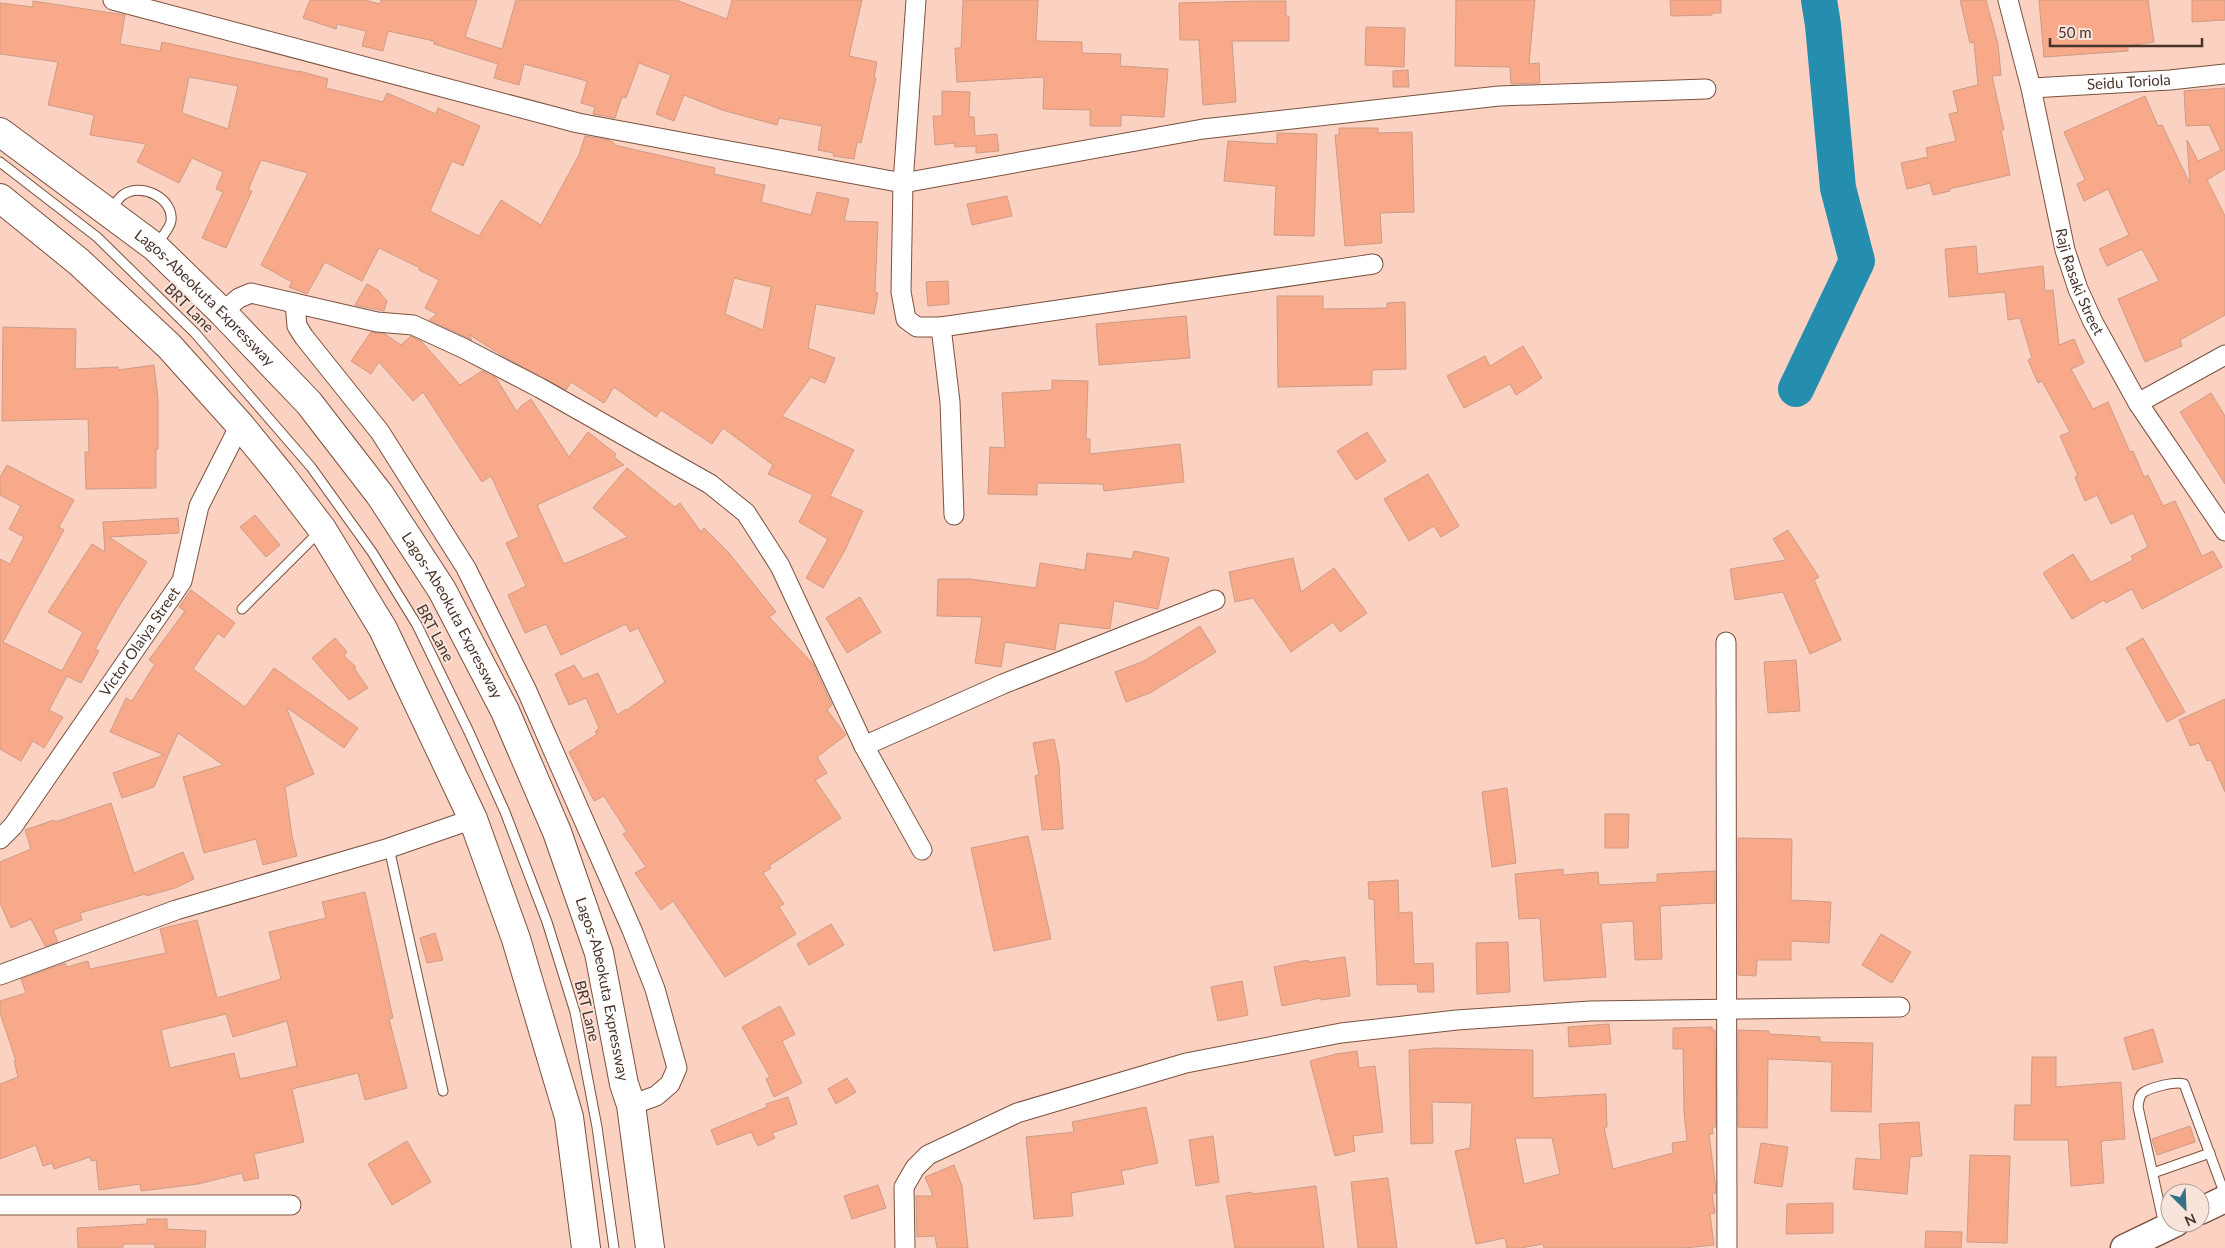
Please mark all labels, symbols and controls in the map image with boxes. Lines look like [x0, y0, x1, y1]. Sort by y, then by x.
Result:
scale bar [2050, 15, 2202, 47]
text: 50 m [2058, 23, 2092, 41]
street label: Seidu Toriola [2086, 70, 2171, 93]
street label: Lagos-Abeokuta Expressway [132, 225, 279, 370]
street label: Raji Rasaki Street [2053, 226, 2109, 338]
street label: BRT Lane [161, 279, 218, 336]
street label: Lagos-Abeokuta Expressway [399, 528, 507, 702]
street label: Victor Olaiya Street [95, 583, 183, 699]
street label: BRT Lane [413, 601, 459, 664]
street label: Lagos-Abeokuta Expressway [572, 895, 633, 1083]
street label: BRT Lane [572, 978, 604, 1043]
north arrow [2160, 1183, 2210, 1233]
text: N [2182, 1210, 2199, 1230]

